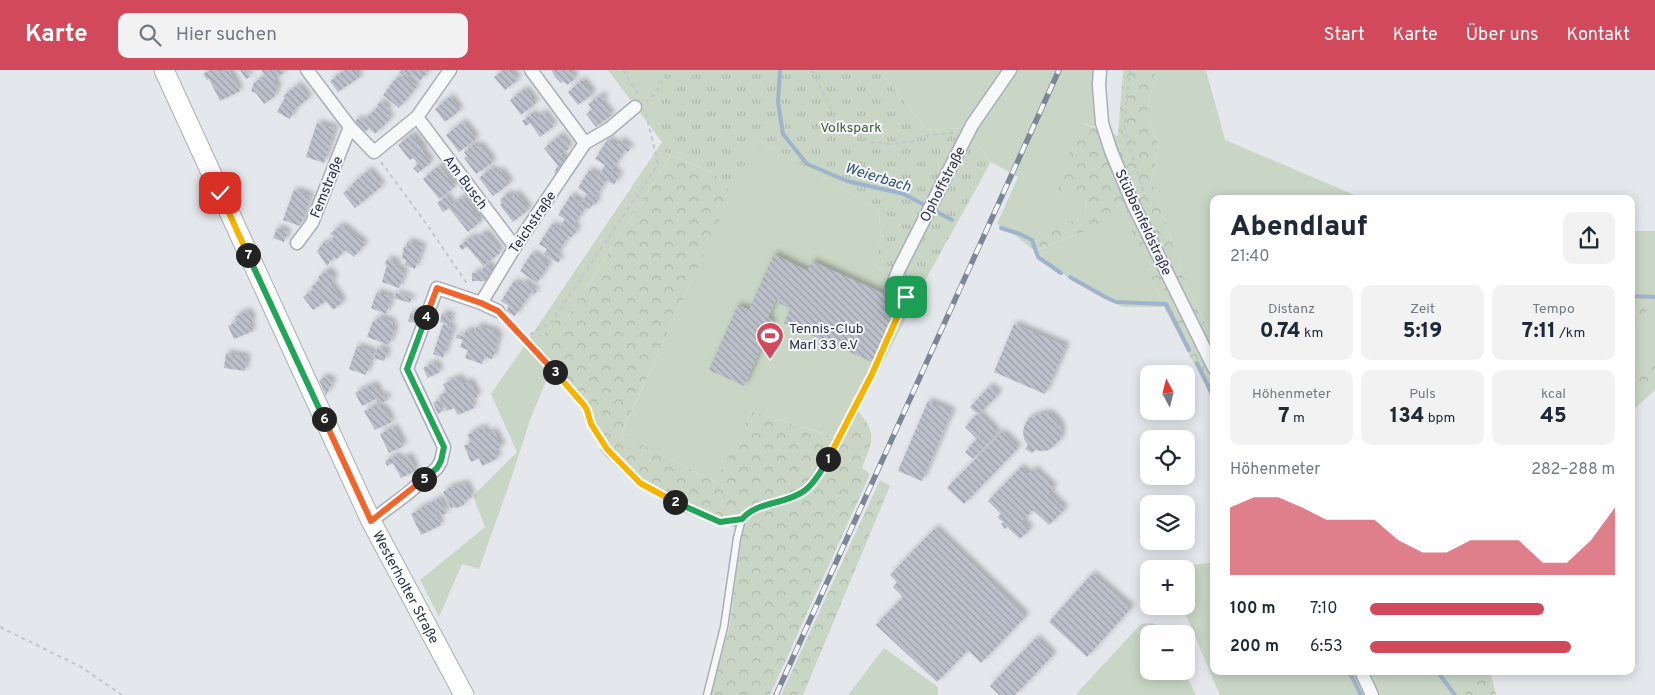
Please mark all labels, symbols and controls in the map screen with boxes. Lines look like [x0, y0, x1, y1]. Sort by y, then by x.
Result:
search box [118, 13, 468, 58]
text: Karte [25, 20, 88, 50]
icon: search [136, 21, 164, 49]
text: Hier suchen [176, 23, 277, 47]
text: Start [1324, 24, 1365, 47]
text: Karte [1393, 24, 1438, 47]
text: Über uns [1466, 24, 1538, 47]
text: Kontakt [1566, 24, 1630, 47]
park label: Volkspark [820, 120, 882, 137]
street label: Ophoffstraße [917, 144, 970, 225]
street label: Am Busch [439, 153, 491, 213]
street label: Femstraße [307, 154, 347, 221]
water label: Weierbach [842, 159, 913, 197]
street label: Stübbenfeldstraße [1111, 167, 1175, 278]
pin [199, 172, 241, 214]
icon: check [206, 179, 234, 207]
street label: Teichstraße [506, 188, 560, 257]
text: Abendlauf [1230, 210, 1367, 246]
button: share [1563, 212, 1615, 264]
pin: 7 [236, 242, 260, 268]
text: 7 [245, 247, 252, 264]
text: 21:40 [1230, 247, 1270, 267]
pin [885, 276, 927, 318]
icon: arrive [892, 283, 920, 311]
text: Distanz [1268, 301, 1315, 318]
text: Zeit [1410, 301, 1435, 318]
text: Tempo [1532, 301, 1575, 318]
pin: 4 [414, 304, 438, 330]
text: 4 [422, 309, 431, 326]
text: 0.74 [1260, 318, 1301, 345]
text: 5:19 [1403, 318, 1442, 345]
text: 7:11 [1522, 318, 1556, 345]
sports icon: Tennis-Club Marl 33 e.V [755, 321, 785, 360]
place label: Tennis-Club Marl 33 e.V [789, 321, 864, 354]
text: km [1301, 325, 1323, 342]
text: /km [1556, 325, 1585, 342]
pin: 3 [542, 360, 568, 384]
text: 3 [551, 364, 560, 381]
north arrow [1140, 365, 1195, 420]
map controls [1140, 365, 1195, 680]
text: Höhenmeter [1252, 386, 1331, 403]
text: Puls [1409, 386, 1436, 403]
text: kcal [1541, 386, 1566, 403]
text: 7 [1278, 403, 1290, 430]
text: 134 [1390, 403, 1425, 430]
text: 45 [1540, 403, 1567, 430]
pin: 6 [312, 406, 336, 432]
text: m [1290, 410, 1305, 427]
text: bpm [1425, 410, 1455, 427]
text: 6 [320, 411, 329, 428]
button: locate [1140, 430, 1195, 485]
pin: 1 [816, 446, 840, 472]
text: 1 [826, 451, 831, 468]
text: Höhenmeter [1230, 460, 1320, 480]
text: 282–288 m [1531, 460, 1615, 480]
pin: 5 [412, 466, 436, 492]
text: 5 [420, 471, 429, 488]
pin: 2 [662, 490, 688, 514]
text: 2 [671, 494, 680, 511]
button: layers [1140, 495, 1195, 550]
street label: Westerholter Straße [368, 528, 442, 647]
button: + [1140, 560, 1195, 615]
text: 100 m [1230, 599, 1276, 619]
text: 7:10 [1310, 599, 1338, 619]
button: − [1140, 625, 1195, 680]
text: 200 m [1230, 637, 1279, 657]
text: 6:53 [1310, 637, 1343, 657]

